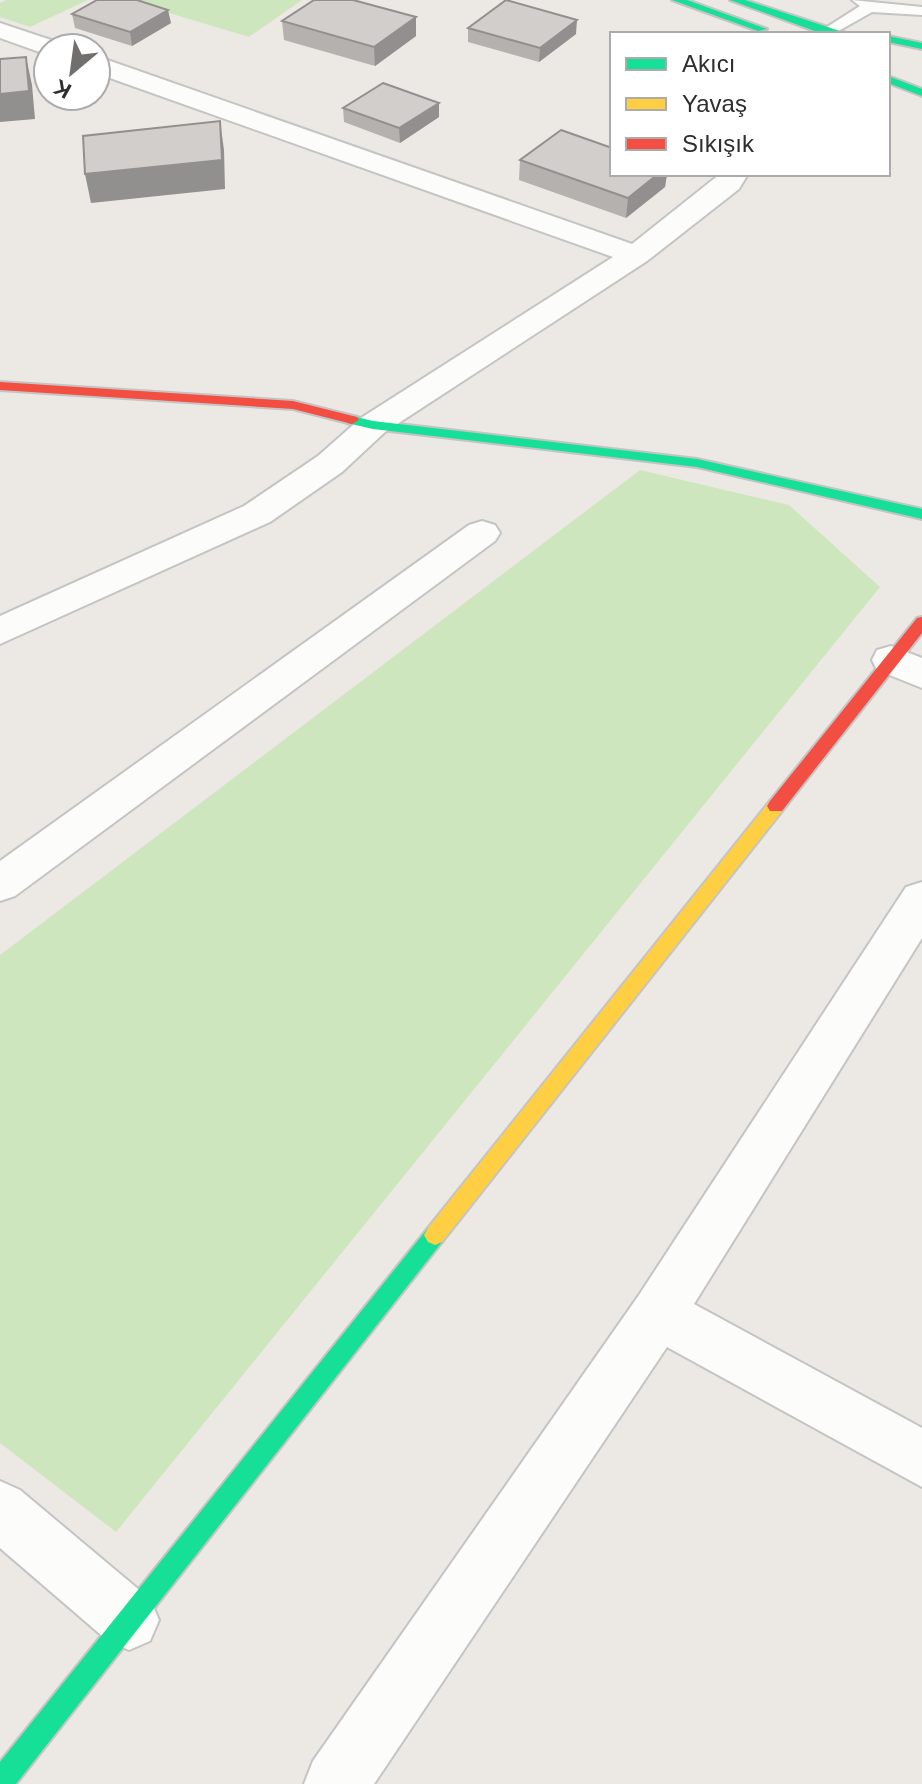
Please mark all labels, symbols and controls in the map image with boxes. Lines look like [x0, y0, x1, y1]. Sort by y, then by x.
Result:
north arrow [32, 32, 112, 112]
legend [610, 32, 890, 176]
text: Akıcı [682, 50, 735, 77]
text: K [49, 74, 76, 104]
text: Yavaş [682, 90, 747, 117]
text: Sıkışık [682, 130, 755, 157]

